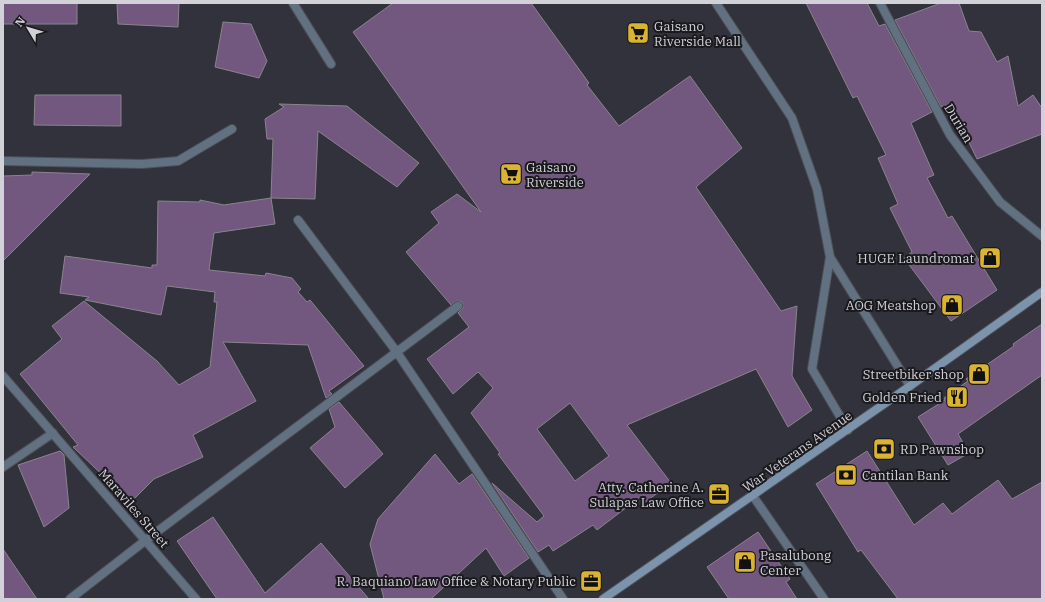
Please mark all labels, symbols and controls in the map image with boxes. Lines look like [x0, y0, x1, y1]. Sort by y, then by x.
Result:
north arrow [8, 8, 48, 48]
text: N [12, 14, 28, 30]
place label: Gaisano Riverside Mall [654, 18, 741, 50]
supermarket icon: Gaisano Riverside Mall [625, 20, 651, 46]
street label: Durian [940, 101, 977, 146]
place label: Gaisano Riverside [526, 159, 584, 191]
supermarket icon: Gaisano Riverside [498, 161, 524, 187]
shop icon: HUGE Laundromat [977, 245, 1003, 271]
place label: HUGE Laundromat [857, 250, 974, 267]
shop icon: AOG Meatshop [939, 292, 965, 318]
place label: AOG Meatshop [846, 297, 936, 314]
shop icon: Streetbiker shop [966, 361, 992, 387]
place label: Streetbiker shop [863, 366, 964, 383]
restaurant icon: Golden Fried [944, 384, 970, 410]
place label: Golden Fried [863, 389, 942, 406]
street label: War Veterans Avenue [739, 407, 856, 496]
bank icon: RD Pawnshop [871, 436, 897, 462]
place label: RD Pawnshop [900, 441, 984, 458]
bank icon: Cantilan Bank [833, 462, 859, 488]
street label: Maraviles Street [95, 465, 173, 552]
place label: Cantilan Bank [862, 467, 949, 484]
place label: Atty. Catherine A. Sulapas Law Office [589, 479, 704, 511]
office icon: Atty. Catherine A. Sulapas Law Office [706, 481, 732, 507]
place label: Pasalubong Center [760, 547, 831, 579]
shop icon: Pasalubong Center [732, 549, 758, 575]
office icon: R. Baquiano Law Office & Notary Public [578, 568, 604, 594]
place label: R. Baquiano Law Office & Notary Public [337, 573, 576, 590]

